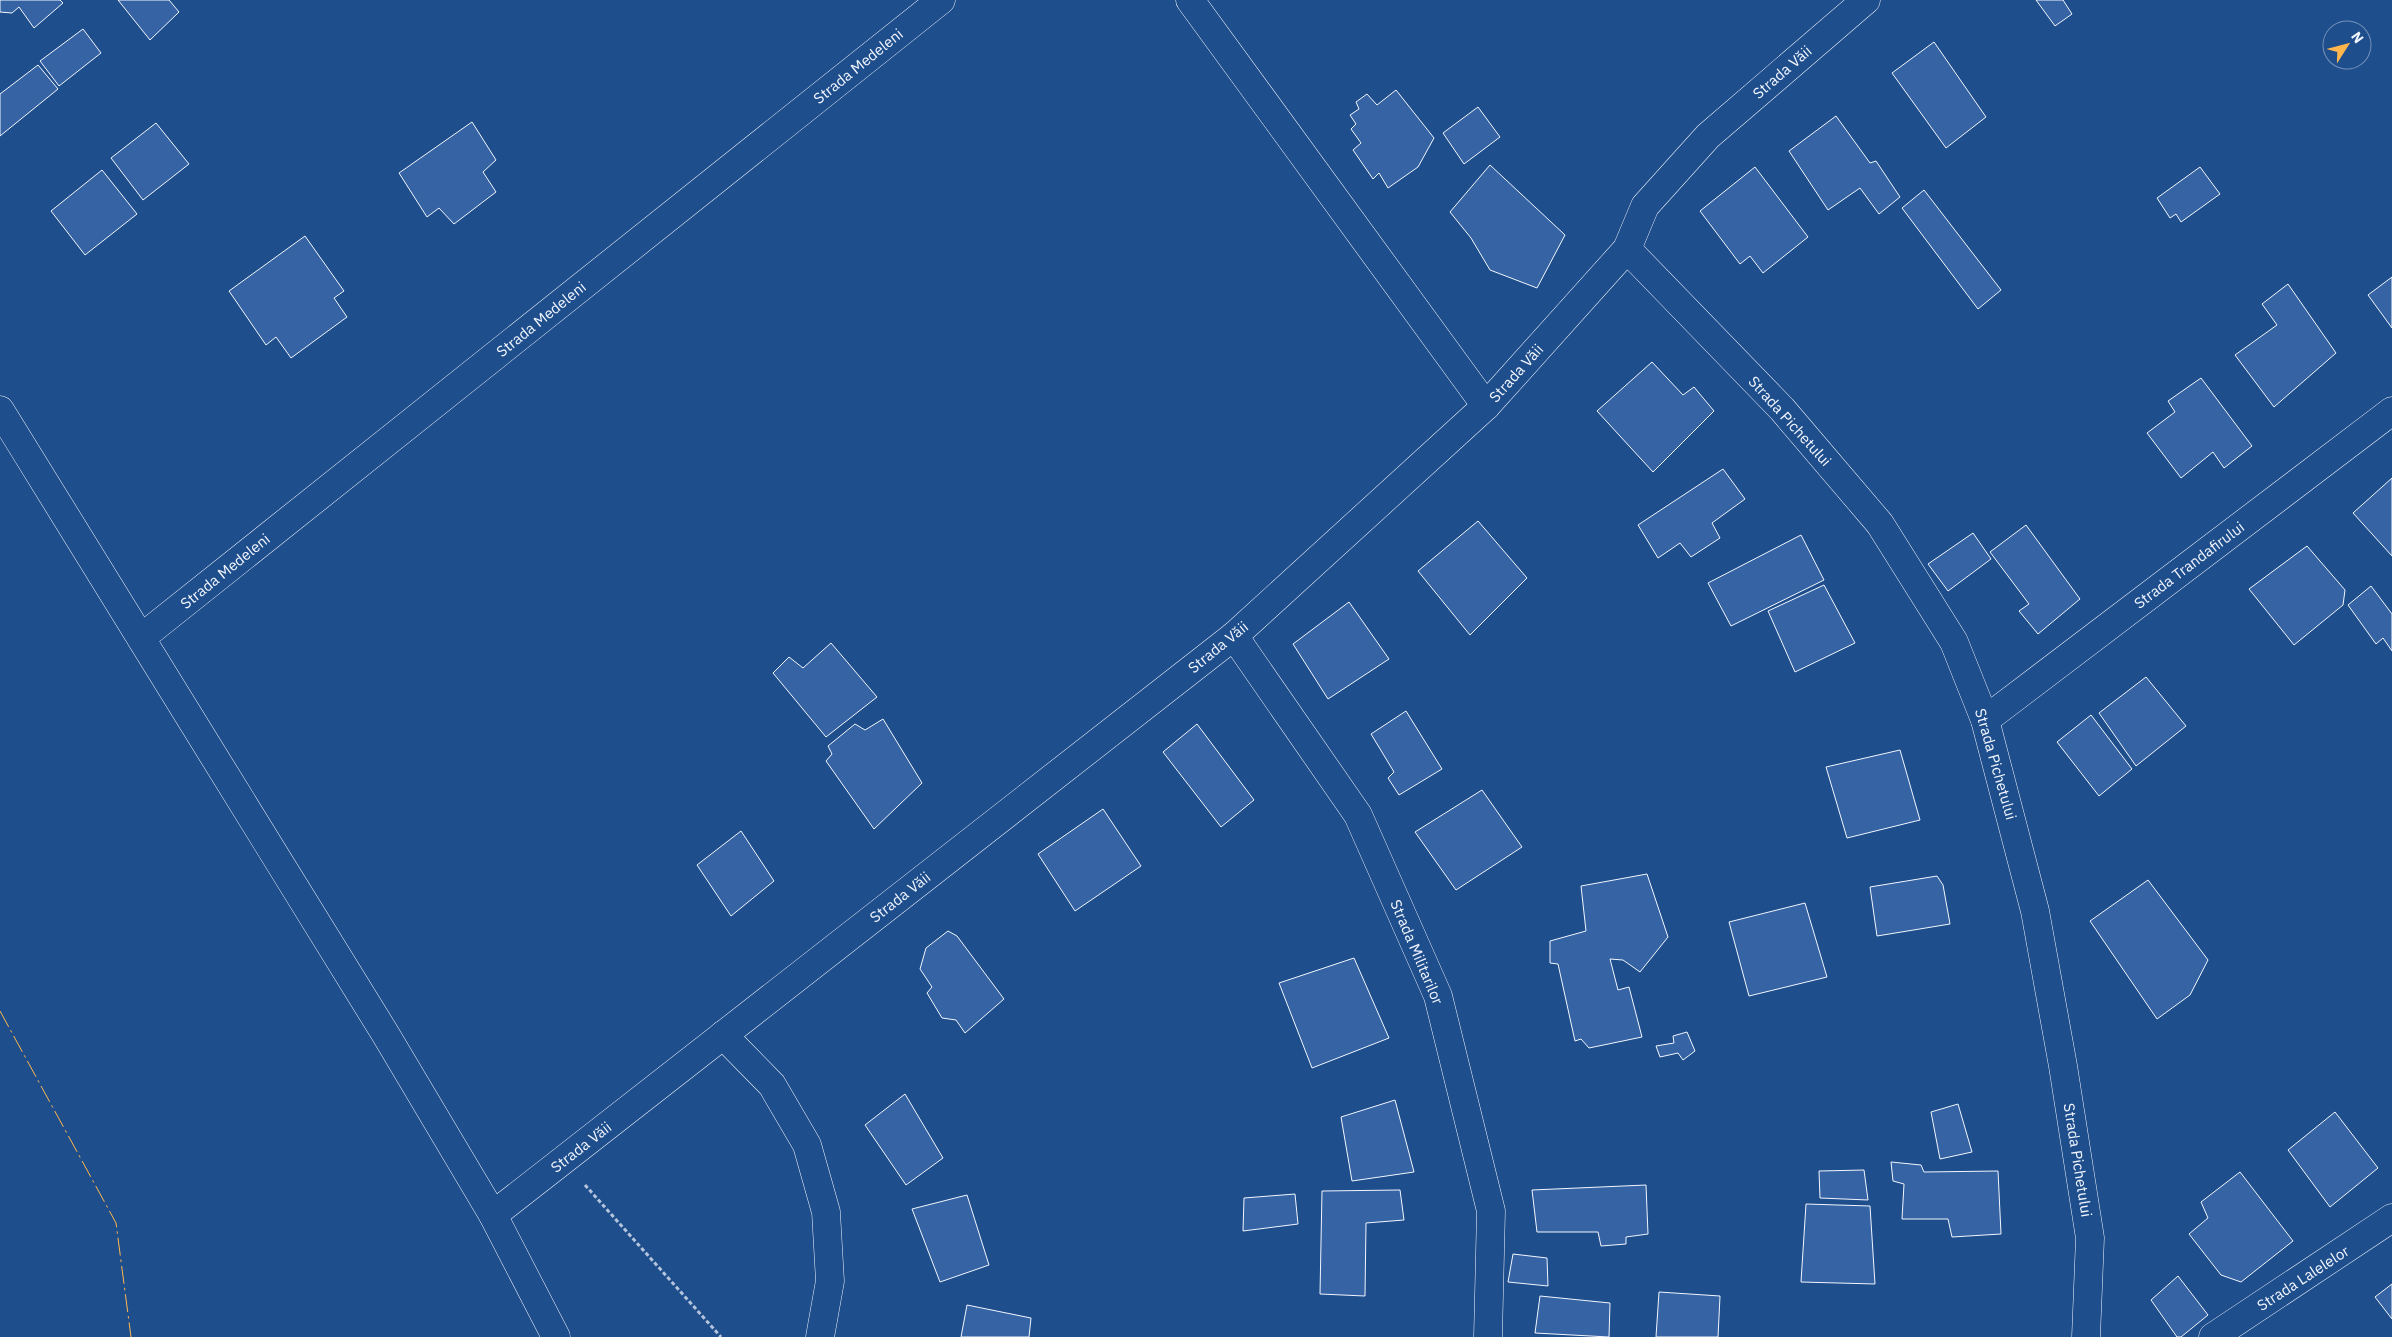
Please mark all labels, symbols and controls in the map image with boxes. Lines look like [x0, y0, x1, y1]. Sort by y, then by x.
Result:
north arrow [2322, 20, 2372, 70]
street label: Strada Medeleni [809, 24, 907, 108]
text: N [2347, 28, 2368, 47]
street label: Strada Văii [1749, 41, 1815, 103]
street label: Strada Medeleni [492, 277, 590, 361]
street label: Strada Văii [1485, 340, 1547, 406]
street label: Strada Pichetului [1744, 372, 1836, 470]
street label: Strada Trandafirului [2130, 517, 2248, 613]
street label: Strada Medeleni [176, 529, 274, 613]
street label: Strada Văii [1184, 617, 1252, 677]
street label: Strada Pichetului [1971, 706, 2021, 822]
street label: Strada Văii [866, 867, 934, 927]
street label: Strada Militarilor [1386, 897, 1448, 1008]
street label: Strada Pichetului [2060, 1102, 2096, 1218]
street label: Strada Văii [547, 1117, 615, 1177]
street label: Strada Lalelelor [2253, 1241, 2353, 1315]

